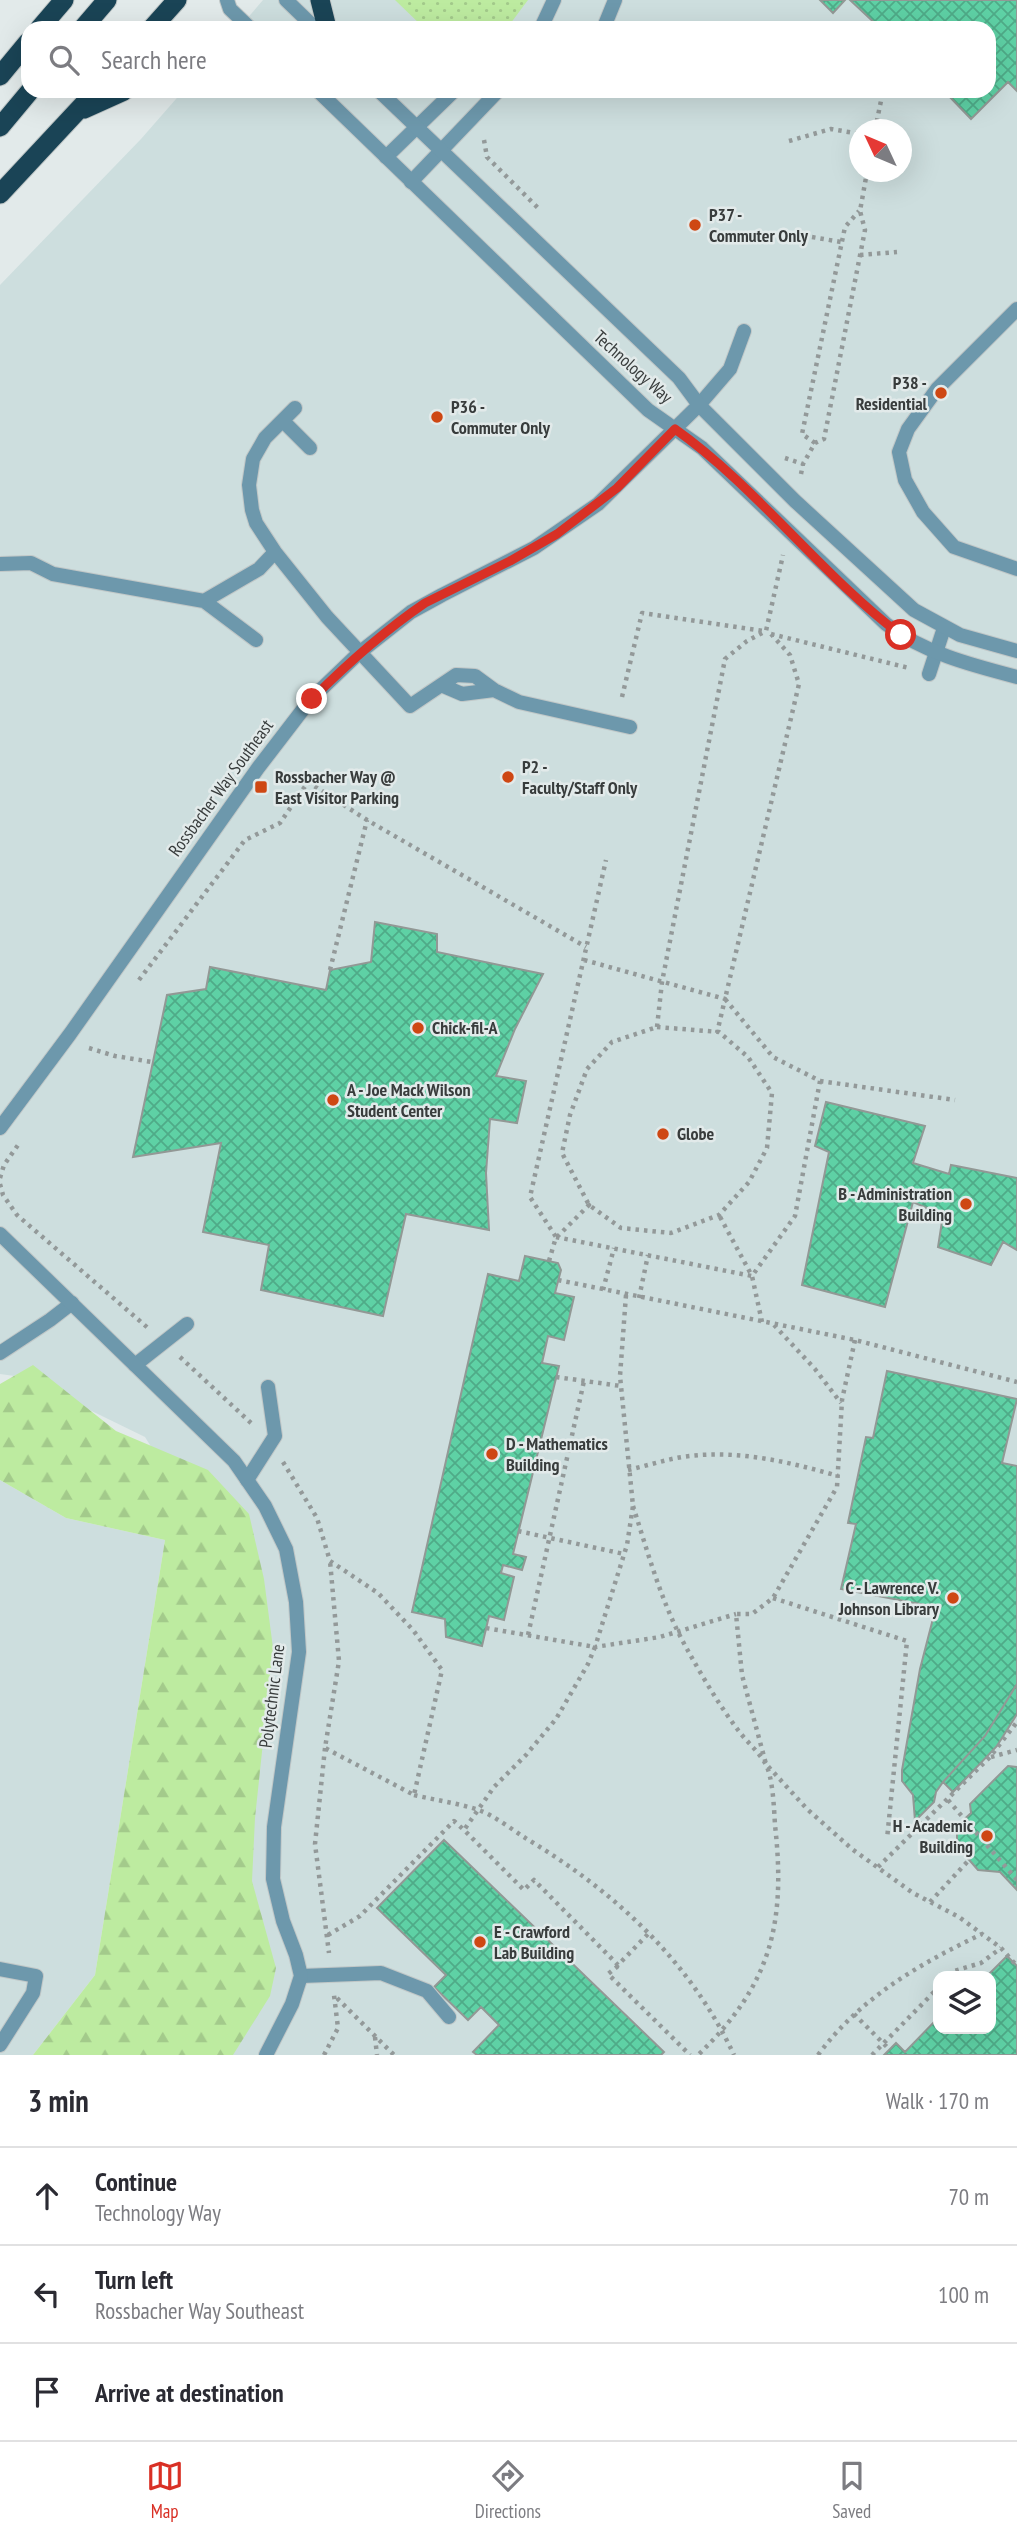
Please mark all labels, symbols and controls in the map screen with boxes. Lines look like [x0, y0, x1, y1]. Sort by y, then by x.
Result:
search box [21, 21, 996, 98]
icon: search [45, 41, 83, 79]
text: Search here [101, 43, 207, 76]
north arrow [849, 119, 912, 182]
place label: P37 - Commuter Only [709, 203, 809, 247]
marker: P37 - Commuter Only [687, 217, 703, 233]
street label: Technology Way [589, 325, 678, 408]
place label: P38 - Residential [856, 371, 928, 415]
marker: P38 - Residential [933, 385, 949, 401]
place label: P36 - Commuter Only [451, 395, 551, 439]
marker: P36 - Commuter Only [429, 409, 445, 425]
route start [885, 619, 916, 650]
route end [296, 683, 327, 714]
street label: Rossbacher Way Southeast [163, 715, 278, 861]
place label: P2 - Faculty/Staff Only [522, 755, 638, 799]
place label: Rossbacher Way @ East Visitor Parking [275, 765, 399, 809]
marker: P2 - Faculty/Staff Only [500, 769, 516, 785]
marker: Rossbacher Way @ East Visitor Parking [253, 779, 269, 795]
place label: Chick-fil-A [432, 1016, 499, 1039]
marker: Chick-fil-A [410, 1020, 426, 1036]
place label: A - Joe Mack Wilson Student Center [346, 1078, 470, 1122]
marker: A - Joe Mack Wilson Student Center [325, 1092, 341, 1108]
place label: Globe [677, 1122, 714, 1145]
marker: Globe [655, 1126, 671, 1142]
place label: B - Administration Building [838, 1182, 952, 1226]
marker: B - Administration Building [958, 1196, 974, 1212]
place label: D - Mathematics Building [506, 1432, 608, 1476]
marker: D - Mathematics Building [484, 1446, 500, 1462]
place label: C - Lawrence V. Johnson Library [838, 1576, 940, 1620]
marker: C - Lawrence V. Johnson Library [945, 1590, 961, 1606]
street label: Polytechnic Lane [254, 1643, 289, 1749]
place label: H - Academic Building [893, 1814, 974, 1858]
marker: H - Academic Building [979, 1828, 995, 1844]
place label: E - Crawford Lab Building [494, 1920, 574, 1964]
marker: E - Crawford Lab Building [472, 1934, 488, 1950]
map controls [933, 1971, 996, 2034]
button: layers [933, 1971, 996, 2034]
text: 3 min [28, 2081, 89, 2120]
text: Walk · 170 m [886, 2086, 989, 2115]
text: Continue [95, 2165, 177, 2198]
icon: ahead [28, 2177, 66, 2215]
text: 70 m [948, 2182, 989, 2211]
text: Technology Way [95, 2198, 221, 2227]
text: Turn left [95, 2263, 173, 2296]
icon: left [28, 2275, 66, 2313]
text: 100 m [938, 2280, 989, 2309]
text: Rossbacher Way Southeast [95, 2296, 304, 2325]
icon: arrive [28, 2373, 66, 2411]
text: Arrive at destination [95, 2376, 284, 2409]
tab: Map [146, 2457, 184, 2523]
tab: Directions [475, 2457, 541, 2523]
tab: Saved [832, 2457, 871, 2523]

